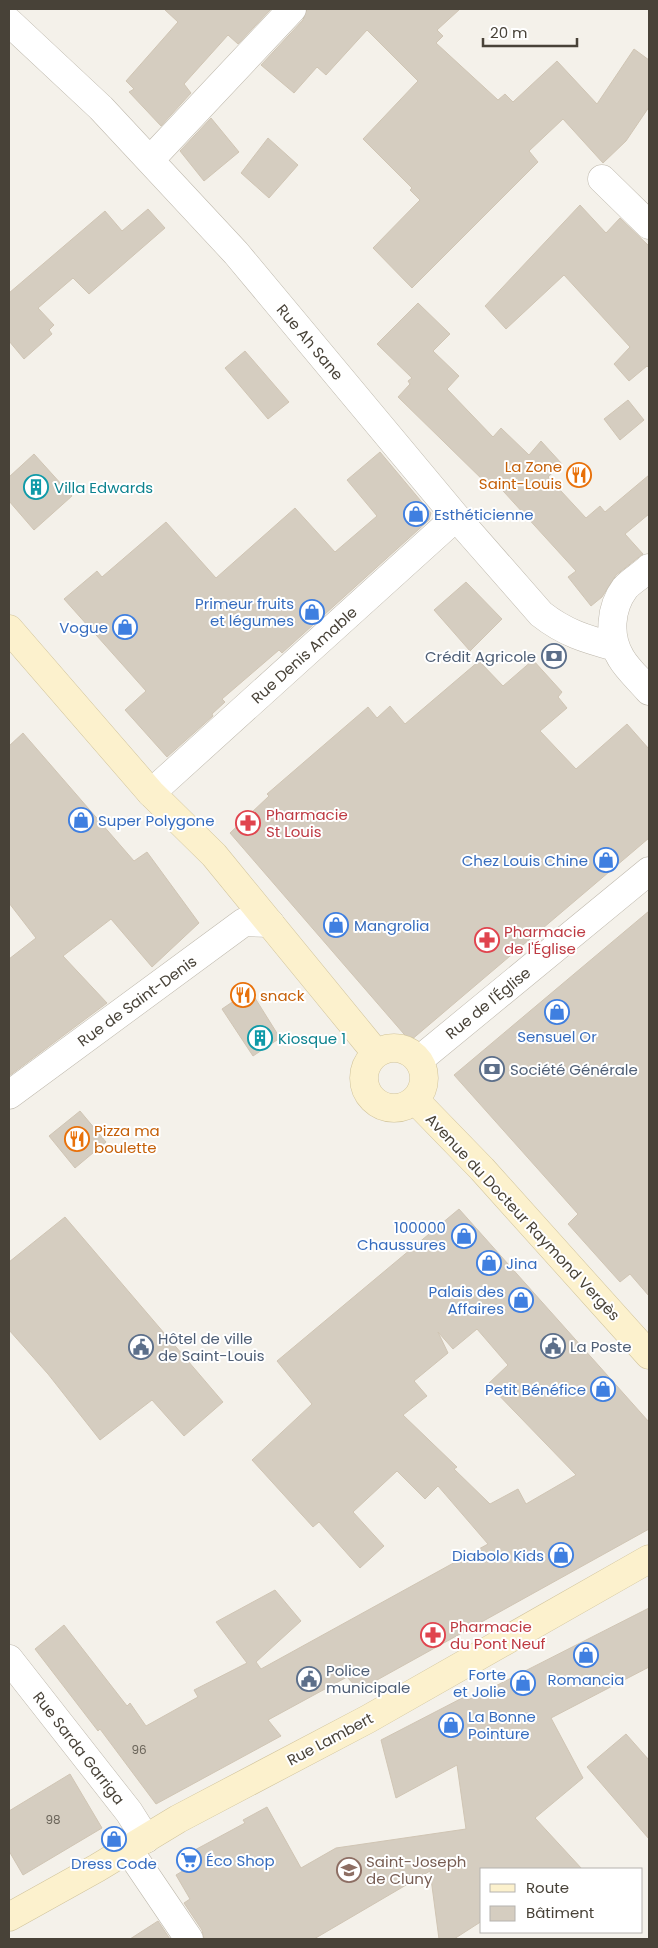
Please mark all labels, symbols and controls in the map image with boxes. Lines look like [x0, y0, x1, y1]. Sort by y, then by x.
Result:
scale bar [483, 15, 577, 47]
text: 20 m [490, 22, 528, 43]
street label: Rue Ah Sane [272, 299, 348, 385]
place label: La Zone Saint-Louis [479, 456, 562, 494]
restaurant icon: La Zone Saint-Louis [566, 462, 592, 488]
building icon: Villa Edwards [23, 474, 49, 500]
place label: Villa Edwards [54, 477, 153, 498]
shop icon: Esthéticienne [403, 501, 429, 527]
place label: Esthéticienne [434, 504, 534, 525]
place label: Primeur fruits et légumes [195, 593, 294, 631]
shop icon: Primeur fruits et légumes [299, 599, 325, 625]
street label: Rue Denis Amable [246, 602, 362, 708]
shop icon: Vogue [112, 614, 138, 640]
place label: Vogue [59, 617, 108, 638]
bank icon: Crédit Agricole [541, 643, 567, 669]
place label: Crédit Agricole [425, 646, 536, 667]
place label: Pharmacie St Louis [266, 804, 348, 842]
shop icon: Super Polygone [68, 807, 94, 833]
place label: Super Polygone [98, 810, 215, 831]
pharmacy icon: Pharmacie St Louis [235, 810, 261, 836]
shop icon: Chez Louis Chine [593, 847, 619, 873]
place label: Chez Louis Chine [462, 850, 588, 871]
shop icon: Mangrolia [323, 912, 349, 938]
place label: Mangrolia [354, 915, 430, 936]
place label: Pharmacie de l'Église [504, 921, 586, 959]
pharmacy icon: Pharmacie de l'Église [474, 927, 500, 953]
street label: Rue de Saint-Denis [73, 951, 201, 1051]
street label: Rue de l'Église [441, 962, 535, 1044]
restaurant icon: snack [230, 982, 256, 1008]
place label: snack [260, 985, 305, 1006]
shop icon: Sensuel Or [544, 999, 570, 1025]
building icon: Kiosque 1 [247, 1025, 273, 1051]
place label: Sensuel Or [517, 1026, 597, 1047]
place label: Kiosque 1 [278, 1028, 346, 1049]
bank icon: Société Générale [479, 1056, 505, 1082]
place label: Société Générale [510, 1059, 638, 1080]
street label: Avenue du Docteur Raymond Vergès [421, 1109, 625, 1325]
place label: Pizza ma boulette [94, 1120, 160, 1158]
restaurant icon: Pizza ma boulette [64, 1126, 90, 1152]
place label: 100000 Chaussures [357, 1217, 446, 1255]
shop icon: 100000 Chaussures [451, 1223, 477, 1249]
shop icon: Jina [476, 1250, 502, 1276]
place label: Jina [506, 1253, 537, 1274]
place label: Palais des Affaires [429, 1281, 504, 1319]
shop icon: Palais des Affaires [508, 1287, 534, 1313]
place label: Hôtel de ville de Saint-Louis [158, 1328, 265, 1366]
public building icon: La Poste [540, 1333, 566, 1359]
public building icon: Hôtel de ville de Saint-Louis [128, 1334, 154, 1360]
place label: La Poste [570, 1336, 632, 1357]
shop icon: Petit Bénéfice [590, 1376, 616, 1402]
place label: Petit Bénéfice [485, 1379, 586, 1400]
shop icon: Diabolo Kids [548, 1542, 574, 1568]
place label: Diabolo Kids [452, 1545, 544, 1566]
place label: Pharmacie du Pont Neuf [450, 1616, 546, 1654]
pharmacy icon: Pharmacie du Pont Neuf [420, 1622, 446, 1648]
shop icon: Romancia [573, 1642, 599, 1668]
place label: Police municipale [326, 1660, 410, 1698]
place label: Forte et Jolie [453, 1664, 506, 1702]
public building icon: Police municipale [296, 1666, 322, 1692]
place label: Romancia [548, 1669, 624, 1690]
shop icon: Forte et Jolie [510, 1670, 536, 1696]
street label: Rue Sarda Garriga [28, 1687, 130, 1809]
place label: La Bonne Pointure [468, 1706, 536, 1744]
street label: Rue Lambert [283, 1708, 377, 1770]
shop icon: La Bonne Pointure [438, 1712, 464, 1738]
house number: 96 [131, 1741, 147, 1758]
house number: 98 [45, 1811, 61, 1828]
shop icon: Dress Code [101, 1826, 127, 1852]
supermarket icon: Éco Shop [176, 1847, 202, 1873]
place label: Éco Shop [206, 1850, 275, 1871]
place label: Saint-Joseph de Cluny [366, 1851, 466, 1889]
place label: Dress Code [71, 1853, 157, 1874]
school or university icon: Saint-Joseph de Cluny [336, 1857, 362, 1883]
legend [480, 1868, 643, 1933]
text: Route [526, 1877, 569, 1898]
text: Bâtiment [526, 1902, 594, 1923]

